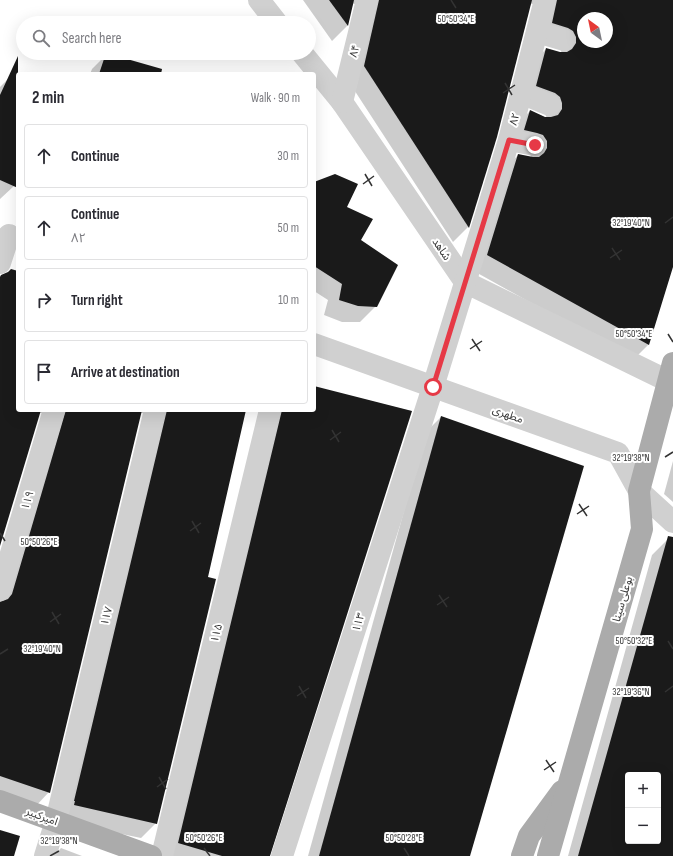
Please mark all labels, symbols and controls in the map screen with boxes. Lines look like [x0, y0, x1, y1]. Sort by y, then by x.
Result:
north arrow [577, 12, 613, 48]
text: 50°50'34"E [438, 13, 474, 25]
search box [16, 16, 316, 60]
icon: search [30, 27, 52, 49]
text: Search here [62, 29, 122, 48]
street label: ۸۴ [347, 43, 362, 59]
text: 2 min [32, 88, 64, 108]
text: Walk · 90 m [251, 90, 300, 106]
street label: ۸۲ [507, 111, 522, 127]
route end [526, 136, 544, 154]
icon: ahead [33, 145, 55, 167]
text: Continue [71, 147, 120, 166]
text: 30 m [277, 148, 299, 164]
text: Continue [71, 205, 120, 224]
icon: ahead [33, 217, 55, 239]
text: 32°19'40"N [612, 217, 650, 229]
text: 50 m [278, 220, 299, 236]
text: ۸۲ [71, 230, 86, 246]
street label: شاهد [429, 236, 454, 263]
icon: right [33, 289, 55, 311]
text: Turn right [71, 291, 123, 310]
text: 10 m [278, 292, 299, 308]
text: 50°50'34"E [616, 328, 652, 340]
icon: arrive [33, 361, 55, 383]
text: Arrive at destination [71, 363, 180, 382]
route start [424, 378, 442, 396]
street label: مطهری [491, 403, 525, 426]
text: 32°19'38"N [612, 452, 650, 464]
street label: ۱۱۹ [19, 489, 36, 511]
text: 50°50'26"E [20, 536, 58, 548]
street label: بوعلی سینا [610, 575, 635, 623]
street label: ۱۱۷ [98, 605, 115, 627]
street label: ۱۱۳ [349, 611, 368, 633]
street label: ۱۱۵ [208, 622, 225, 644]
text: 50°50'32"E [616, 635, 652, 647]
text: 32°19'40"N [23, 643, 61, 655]
text: 32°19'36"N [612, 686, 650, 698]
map controls [625, 772, 661, 844]
button: + [625, 772, 661, 808]
street label: امیرکبیر [23, 804, 60, 828]
button: − [625, 808, 661, 844]
text: 50°50'26"E [185, 832, 223, 844]
text: 50°50'28"E [386, 832, 422, 844]
text: 32°19'38"N [40, 835, 78, 847]

